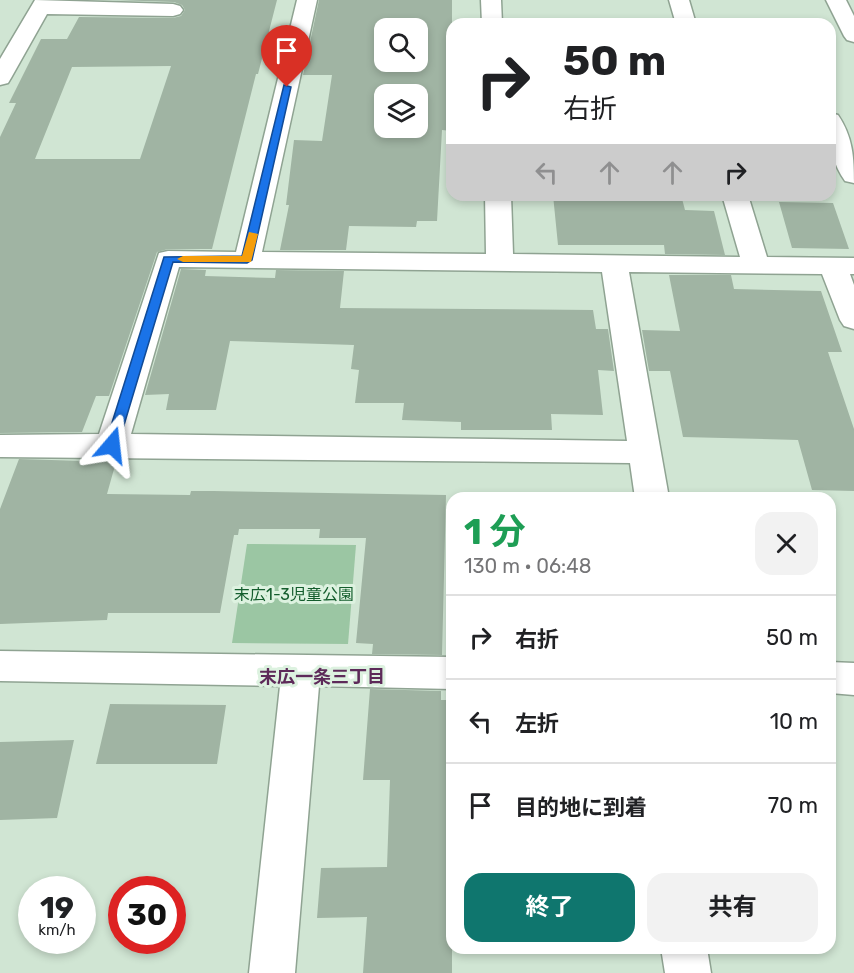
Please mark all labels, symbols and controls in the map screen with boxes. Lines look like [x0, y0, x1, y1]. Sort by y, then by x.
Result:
map controls [374, 18, 428, 138]
button: search [374, 18, 428, 72]
pin [261, 25, 312, 87]
icon: arrive [270, 34, 303, 67]
text: 50 m [563, 36, 666, 86]
icon: right [464, 42, 542, 120]
button: layers [374, 84, 428, 138]
text: 右折 [563, 93, 617, 125]
icon: left [530, 156, 563, 189]
icon: ahead [593, 156, 626, 189]
icon: ahead [656, 156, 689, 189]
icon: right [719, 156, 752, 189]
position arrow [80, 413, 144, 477]
text: 1 分 [464, 510, 526, 553]
button: close [755, 512, 818, 575]
text: 130 m · 06:48 [464, 554, 591, 578]
park label: 末広1-3児童公園 [234, 585, 354, 604]
icon: right [464, 621, 497, 654]
text: 50 m [766, 624, 818, 651]
text: 右折 [515, 626, 559, 653]
district label: 末広一条三丁目 [259, 666, 385, 688]
icon: left [464, 705, 497, 738]
text: 10 m [770, 708, 818, 735]
text: 左折 [515, 710, 559, 737]
icon: arrive [464, 789, 497, 822]
text: 70 m [768, 792, 818, 819]
text: 目的地に到着 [515, 794, 647, 821]
button: 終了 [464, 873, 635, 942]
button: 共有 [647, 873, 818, 942]
speed limit sign: 30 [108, 876, 186, 954]
text: 19 [40, 890, 74, 926]
text: km/h [38, 921, 76, 939]

